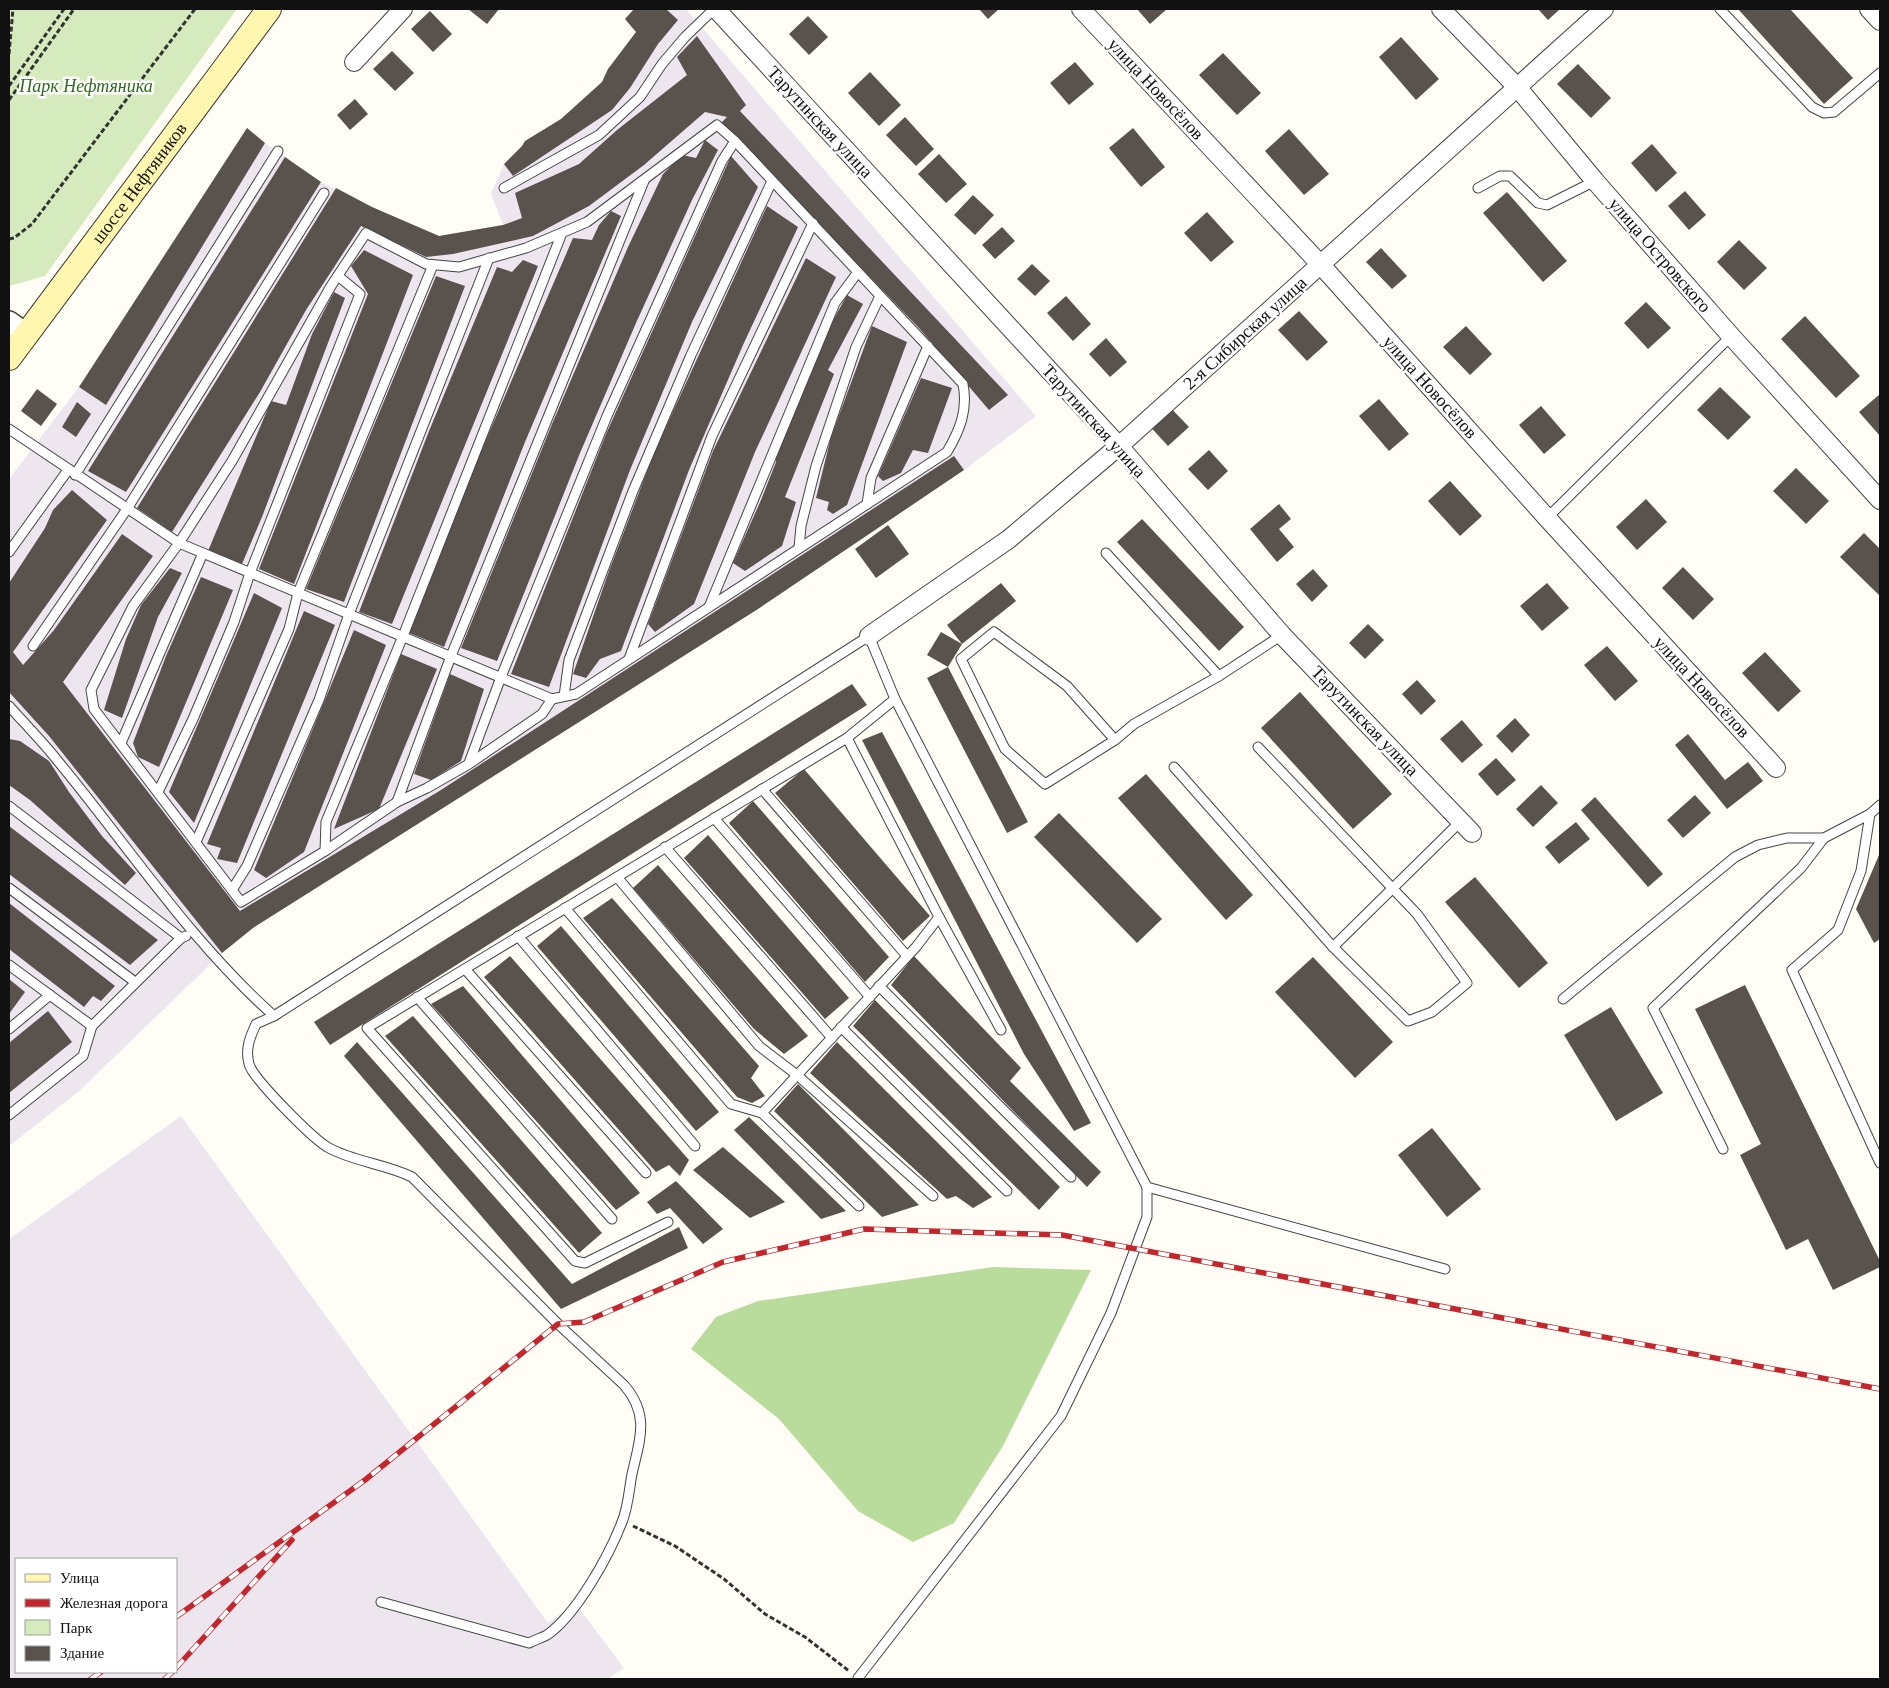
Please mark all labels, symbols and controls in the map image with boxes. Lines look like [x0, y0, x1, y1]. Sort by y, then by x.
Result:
street label: улица Новосёлов [1104, 34, 1208, 144]
street label: Тарутинская улица [763, 62, 877, 182]
park label: Парк Нефтяника [18, 76, 153, 96]
street label: шоссе Нефтяников [88, 119, 191, 247]
street label: улица Островского [1605, 194, 1715, 316]
street label: 2-я Сибирская улица [1179, 272, 1311, 394]
street label: улица Новосёлов [1379, 332, 1481, 442]
street label: Тарутинская улица [1038, 360, 1150, 482]
street label: улица Новосёлов [1650, 632, 1754, 742]
street label: Тарутинская улица [1307, 662, 1423, 780]
legend [15, 1558, 178, 1673]
text: Улица [60, 1570, 99, 1586]
text: Железная дорога [60, 1595, 168, 1611]
text: Парк [60, 1620, 93, 1636]
text: Здание [60, 1645, 104, 1661]

